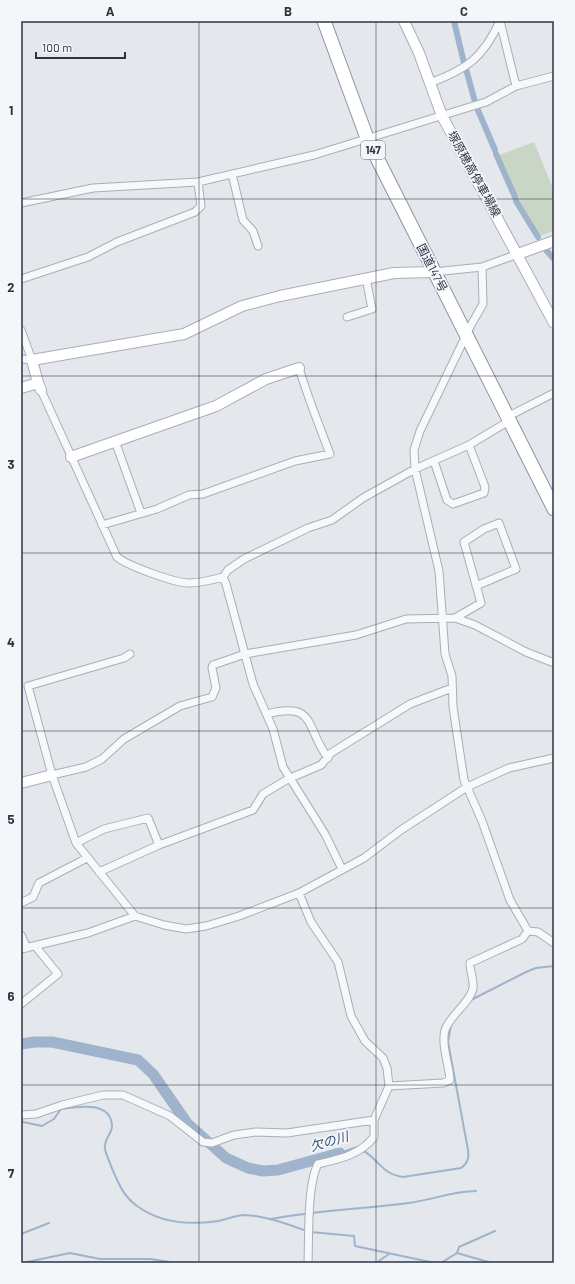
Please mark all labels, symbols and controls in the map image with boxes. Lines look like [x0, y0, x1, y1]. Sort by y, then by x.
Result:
text: A [106, 3, 115, 19]
text: B [284, 3, 292, 19]
text: C [460, 3, 468, 19]
scale bar [36, 34, 125, 60]
text: 100 m [42, 40, 72, 54]
text: 1 [9, 102, 13, 118]
street label: 塚原穂高停車場線 [445, 128, 504, 219]
road number: 147 [361, 141, 385, 159]
street label: 国道147号 [415, 241, 451, 294]
text: 2 [7, 279, 15, 295]
text: 3 [7, 456, 15, 472]
text: 4 [7, 634, 15, 650]
text: 5 [7, 811, 15, 827]
text: 6 [8, 988, 15, 1004]
water label: 欠の川 [308, 1127, 352, 1154]
text: 7 [8, 1165, 15, 1181]

